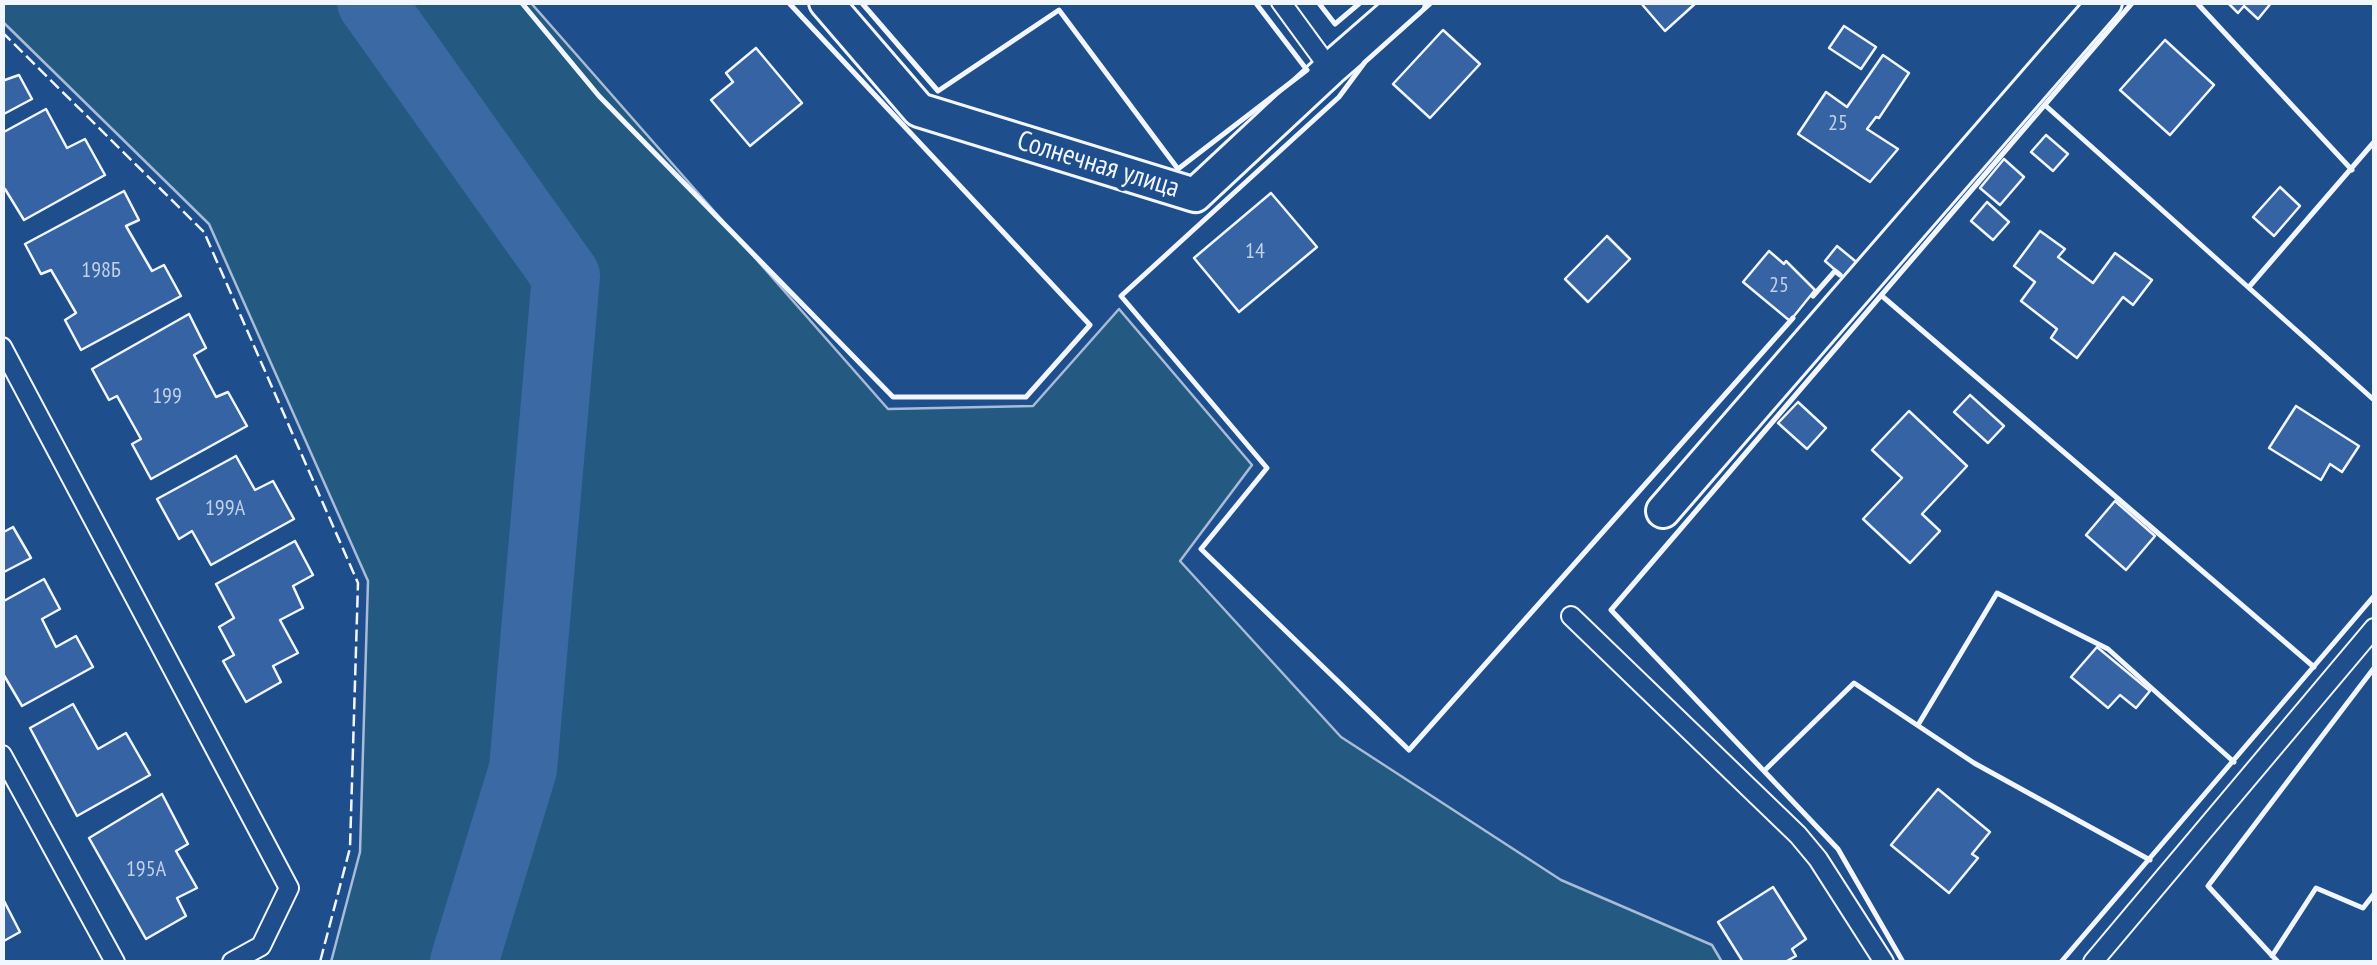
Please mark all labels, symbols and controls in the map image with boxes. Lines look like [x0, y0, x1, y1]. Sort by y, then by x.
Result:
house number: 25 [1828, 111, 1848, 137]
street label: Солнечная улица [1013, 124, 1183, 206]
house number: 14 [1245, 239, 1265, 265]
house number: 198Б [81, 258, 121, 284]
house number: 25 [1769, 273, 1789, 299]
house number: 199 [152, 384, 182, 410]
house number: 199А [205, 496, 245, 522]
house number: 195А [126, 857, 166, 883]

